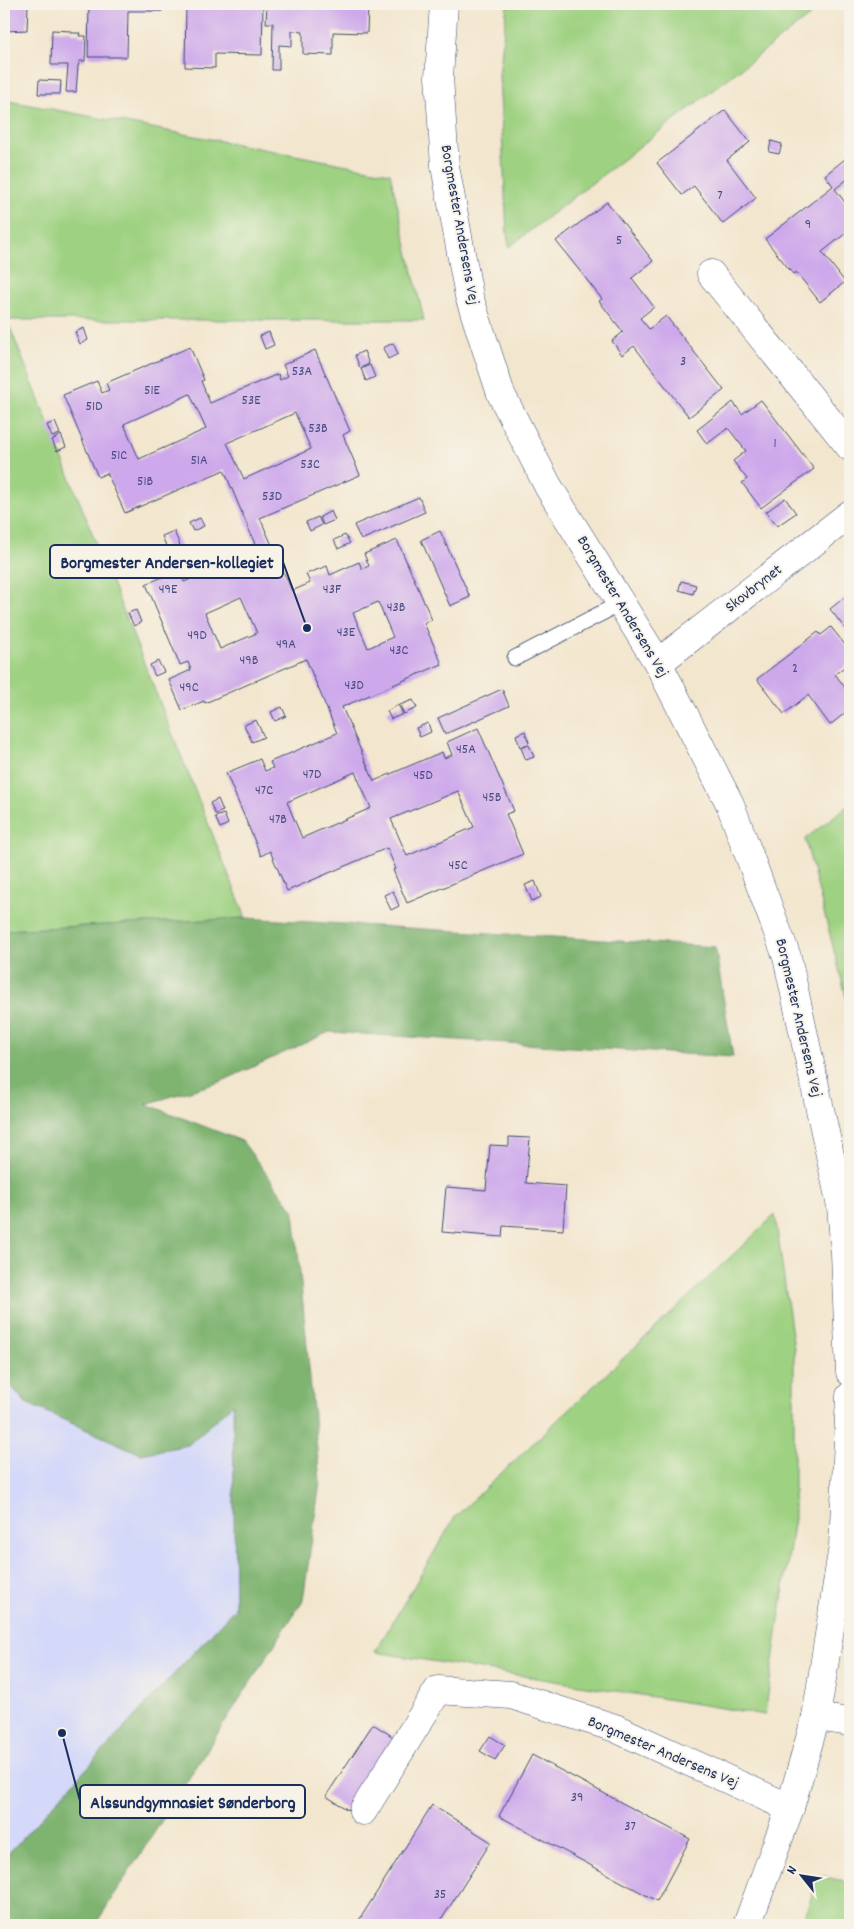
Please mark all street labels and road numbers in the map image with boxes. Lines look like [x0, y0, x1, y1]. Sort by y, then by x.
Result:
street label: Borgmester Andersens Vej [434, 143, 484, 307]
street label: Borgmester Andersens Vej [570, 532, 674, 682]
street label: Skovbrynet [720, 559, 788, 619]
street label: Borgmester Andersens Vej [769, 936, 827, 1100]
street label: Borgmester Andersens Vej [584, 1711, 742, 1795]

